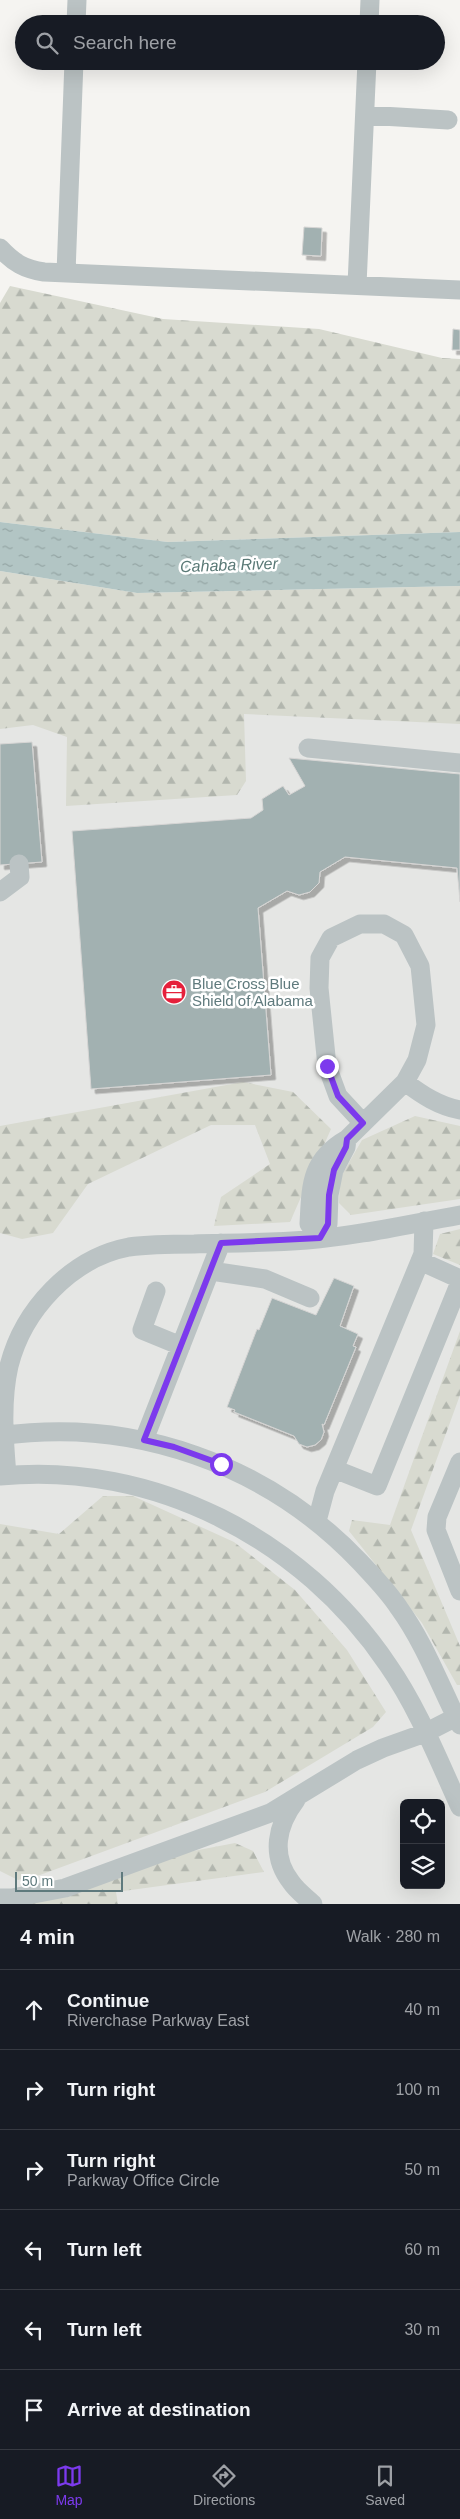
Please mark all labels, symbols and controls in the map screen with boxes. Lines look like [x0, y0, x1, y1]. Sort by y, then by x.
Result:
search box [15, 15, 445, 70]
icon: search [33, 29, 61, 57]
text: Search here [73, 32, 177, 53]
water label: Cahaba River [180, 555, 279, 575]
place label: Blue Cross Blue Shield of Alabama [192, 975, 314, 1009]
office icon: Blue Cross Blue Shield of Alabama [161, 979, 187, 1005]
route end [316, 1055, 339, 1078]
route start [210, 1453, 233, 1476]
map controls [400, 1799, 445, 1889]
button: locate [400, 1799, 445, 1844]
button: layers [400, 1844, 445, 1889]
scale bar [15, 1869, 122, 1892]
text: 50 m [22, 1873, 53, 1889]
text: 4 min [20, 1925, 75, 1948]
text: Walk · 280 m [346, 1928, 440, 1945]
text: Continue [67, 1990, 149, 2011]
icon: ahead [20, 1996, 48, 2024]
text: 40 m [404, 2001, 440, 2018]
text: Riverchase Parkway East [67, 2012, 249, 2029]
icon: right [20, 2076, 48, 2104]
text: Turn right [67, 2079, 155, 2100]
text: 100 m [396, 2081, 440, 2098]
text: Turn right [67, 2150, 155, 2171]
icon: right [20, 2156, 48, 2184]
text: 50 m [404, 2161, 440, 2178]
text: Parkway Office Circle [67, 2172, 220, 2189]
icon: left [20, 2236, 48, 2264]
text: Turn left [67, 2239, 142, 2260]
text: 60 m [404, 2241, 440, 2258]
icon: left [20, 2316, 48, 2344]
text: Turn left [67, 2319, 142, 2340]
text: 30 m [404, 2321, 440, 2338]
icon: arrive [20, 2396, 48, 2424]
text: Arrive at destination [67, 2399, 251, 2420]
tab: Map [55, 2462, 83, 2508]
tab: Directions [193, 2462, 255, 2508]
tab: Saved [365, 2462, 405, 2508]

